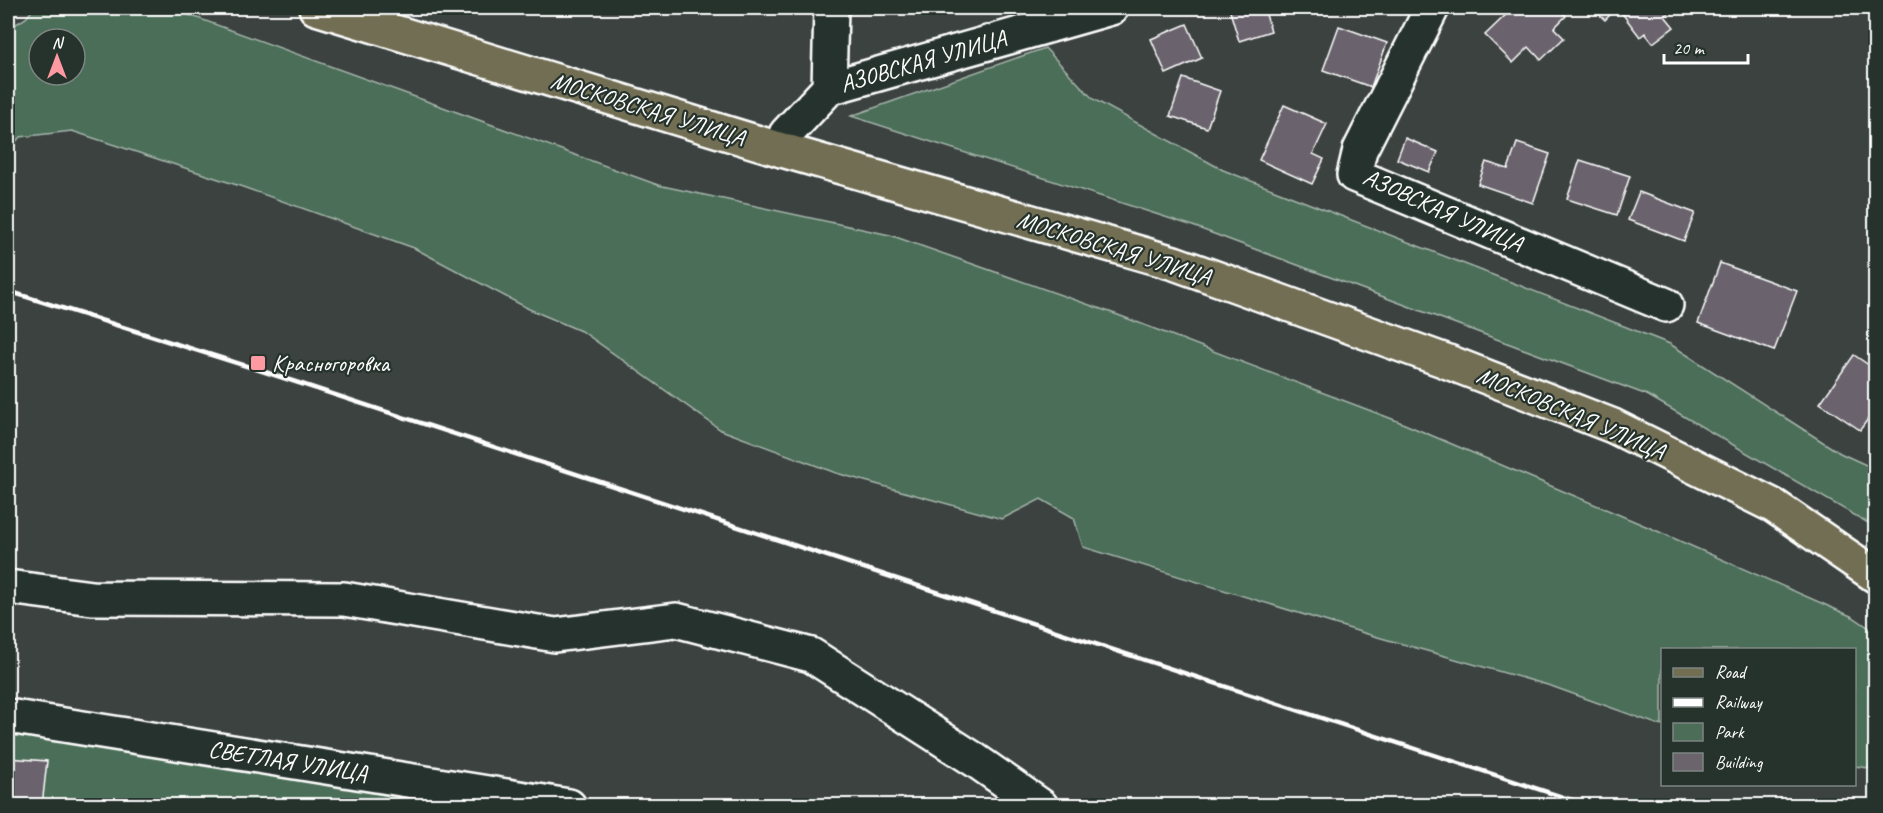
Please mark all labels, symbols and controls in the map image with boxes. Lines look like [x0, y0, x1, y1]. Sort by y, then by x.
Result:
street label: АЗОВСКАЯ УЛИЦА [837, 23, 1010, 99]
north arrow [27, 27, 87, 87]
scale bar [1664, 27, 1748, 65]
text: N [52, 33, 65, 53]
text: 20 m [1673, 37, 1706, 59]
street label: МОСКОВСКАЯ УЛИЦА [547, 65, 750, 153]
street label: АЗОВСКАЯ УЛИЦА [1359, 161, 1528, 259]
street label: МОСКОВСКАЯ УЛИЦА [1013, 204, 1216, 292]
place label: Красногоровка [272, 348, 390, 378]
marker: Красногоровка [249, 354, 267, 372]
street label: МОСКОВСКАЯ УЛИЦА [1473, 360, 1670, 466]
legend [1661, 648, 1856, 786]
text: Road [1715, 661, 1748, 683]
text: Railway [1715, 691, 1763, 713]
text: Park [1715, 721, 1745, 743]
street label: СВЕТЛАЯ УЛИЦА [206, 734, 370, 788]
text: Building [1715, 751, 1764, 773]

